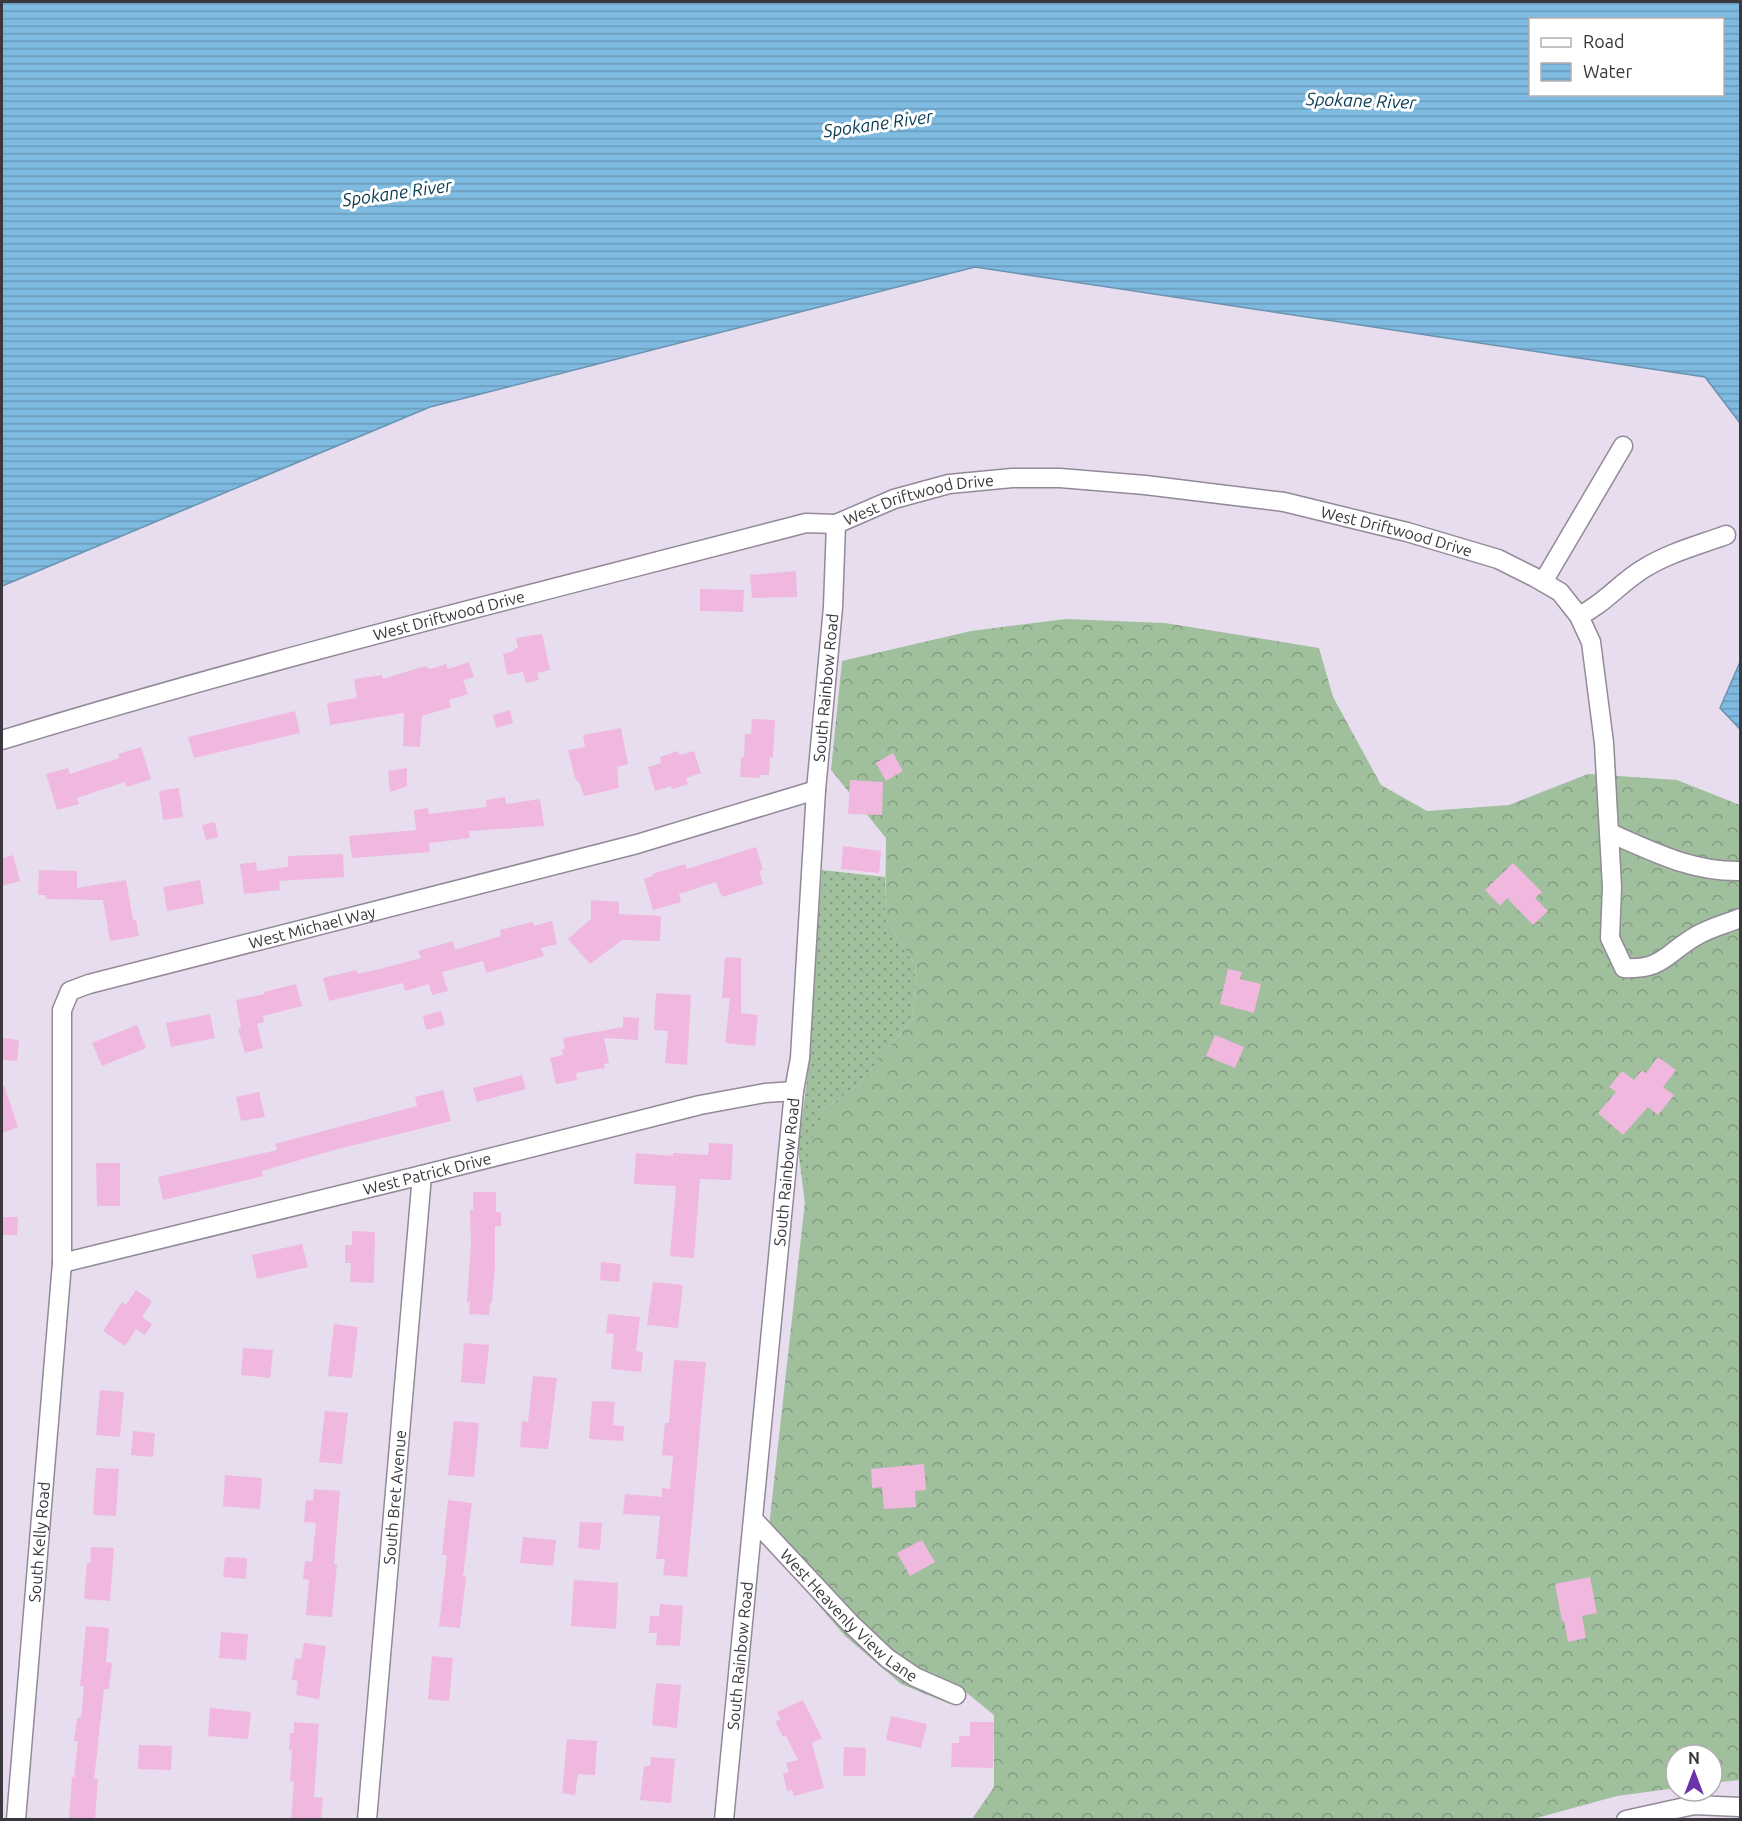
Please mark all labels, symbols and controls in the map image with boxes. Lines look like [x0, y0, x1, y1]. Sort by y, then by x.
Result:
legend [1529, 18, 1724, 96]
text: Road [1583, 31, 1625, 51]
text: Water [1583, 61, 1633, 81]
water label: Spokane River [1305, 88, 1418, 112]
water label: Spokane River [821, 105, 935, 141]
water label: Spokane River [340, 174, 454, 210]
street label: West Driftwood Drive [841, 471, 995, 529]
street label: West Driftwood Drive [1319, 502, 1475, 560]
street label: West Driftwood Drive [371, 587, 527, 644]
street label: South Rainbow Road [810, 613, 841, 763]
street label: West Michael Way [247, 902, 378, 952]
street label: South Rainbow Road [770, 1097, 802, 1247]
street label: West Patrick Drive [361, 1149, 493, 1198]
street label: South Bret Avenue [380, 1429, 409, 1565]
street label: South Kelly Road [25, 1481, 53, 1603]
street label: West Heavenly View Lane [777, 1545, 921, 1685]
street label: South Rainbow Road [724, 1581, 756, 1731]
north arrow [1664, 1743, 1724, 1803]
text: N [1688, 1749, 1700, 1767]

